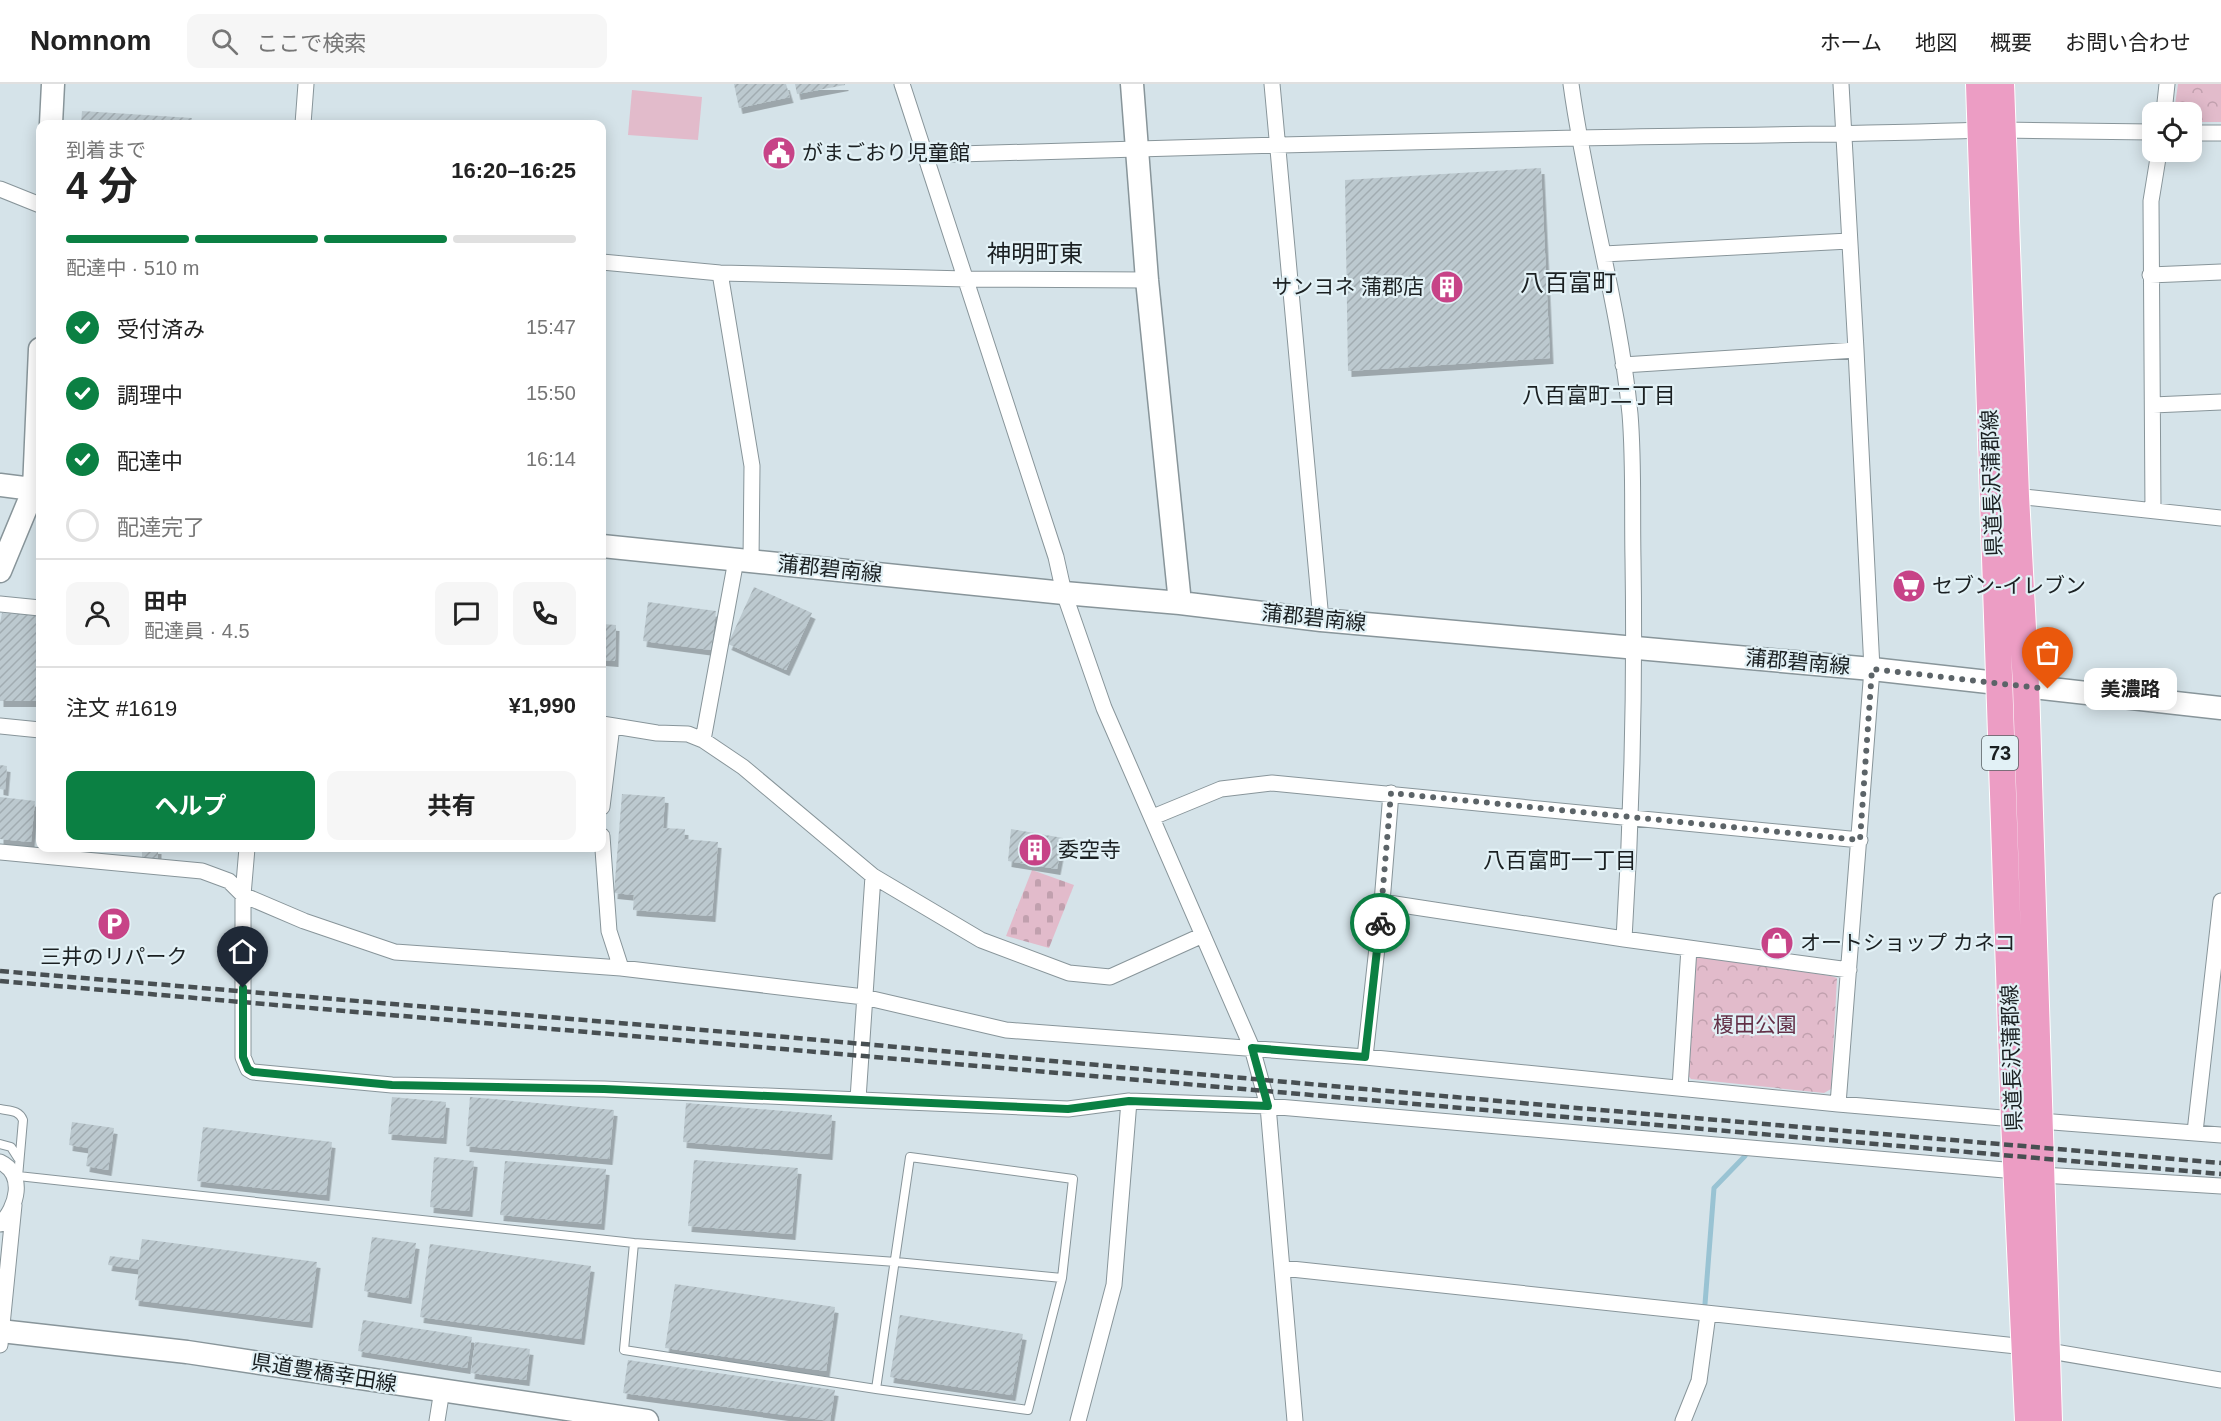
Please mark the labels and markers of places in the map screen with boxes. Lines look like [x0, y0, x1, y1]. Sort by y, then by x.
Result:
public building icon: がまごおり児童館 [761, 135, 797, 171]
place label: がまごおり児童館 [802, 141, 970, 164]
building icon: サンヨネ 蒲郡店 [1429, 269, 1465, 305]
place label: サンヨネ 蒲郡店 [1271, 275, 1424, 298]
supermarket icon: セブン-イレブン [1891, 568, 1927, 604]
place label: セブン-イレブン [1932, 574, 2086, 597]
pin [2022, 627, 2073, 689]
callout: 美濃路 [2084, 668, 2177, 710]
building icon: 委空寺 [1017, 832, 1053, 868]
place label: 委空寺 [1058, 838, 1121, 861]
parking icon: 三井のリパーク [96, 906, 132, 942]
shop icon: オートショップ カネコ [1759, 925, 1795, 961]
pin [217, 926, 268, 988]
place label: オートショップ カネコ [1800, 931, 2015, 954]
place label: 三井のリパーク [41, 945, 188, 968]

